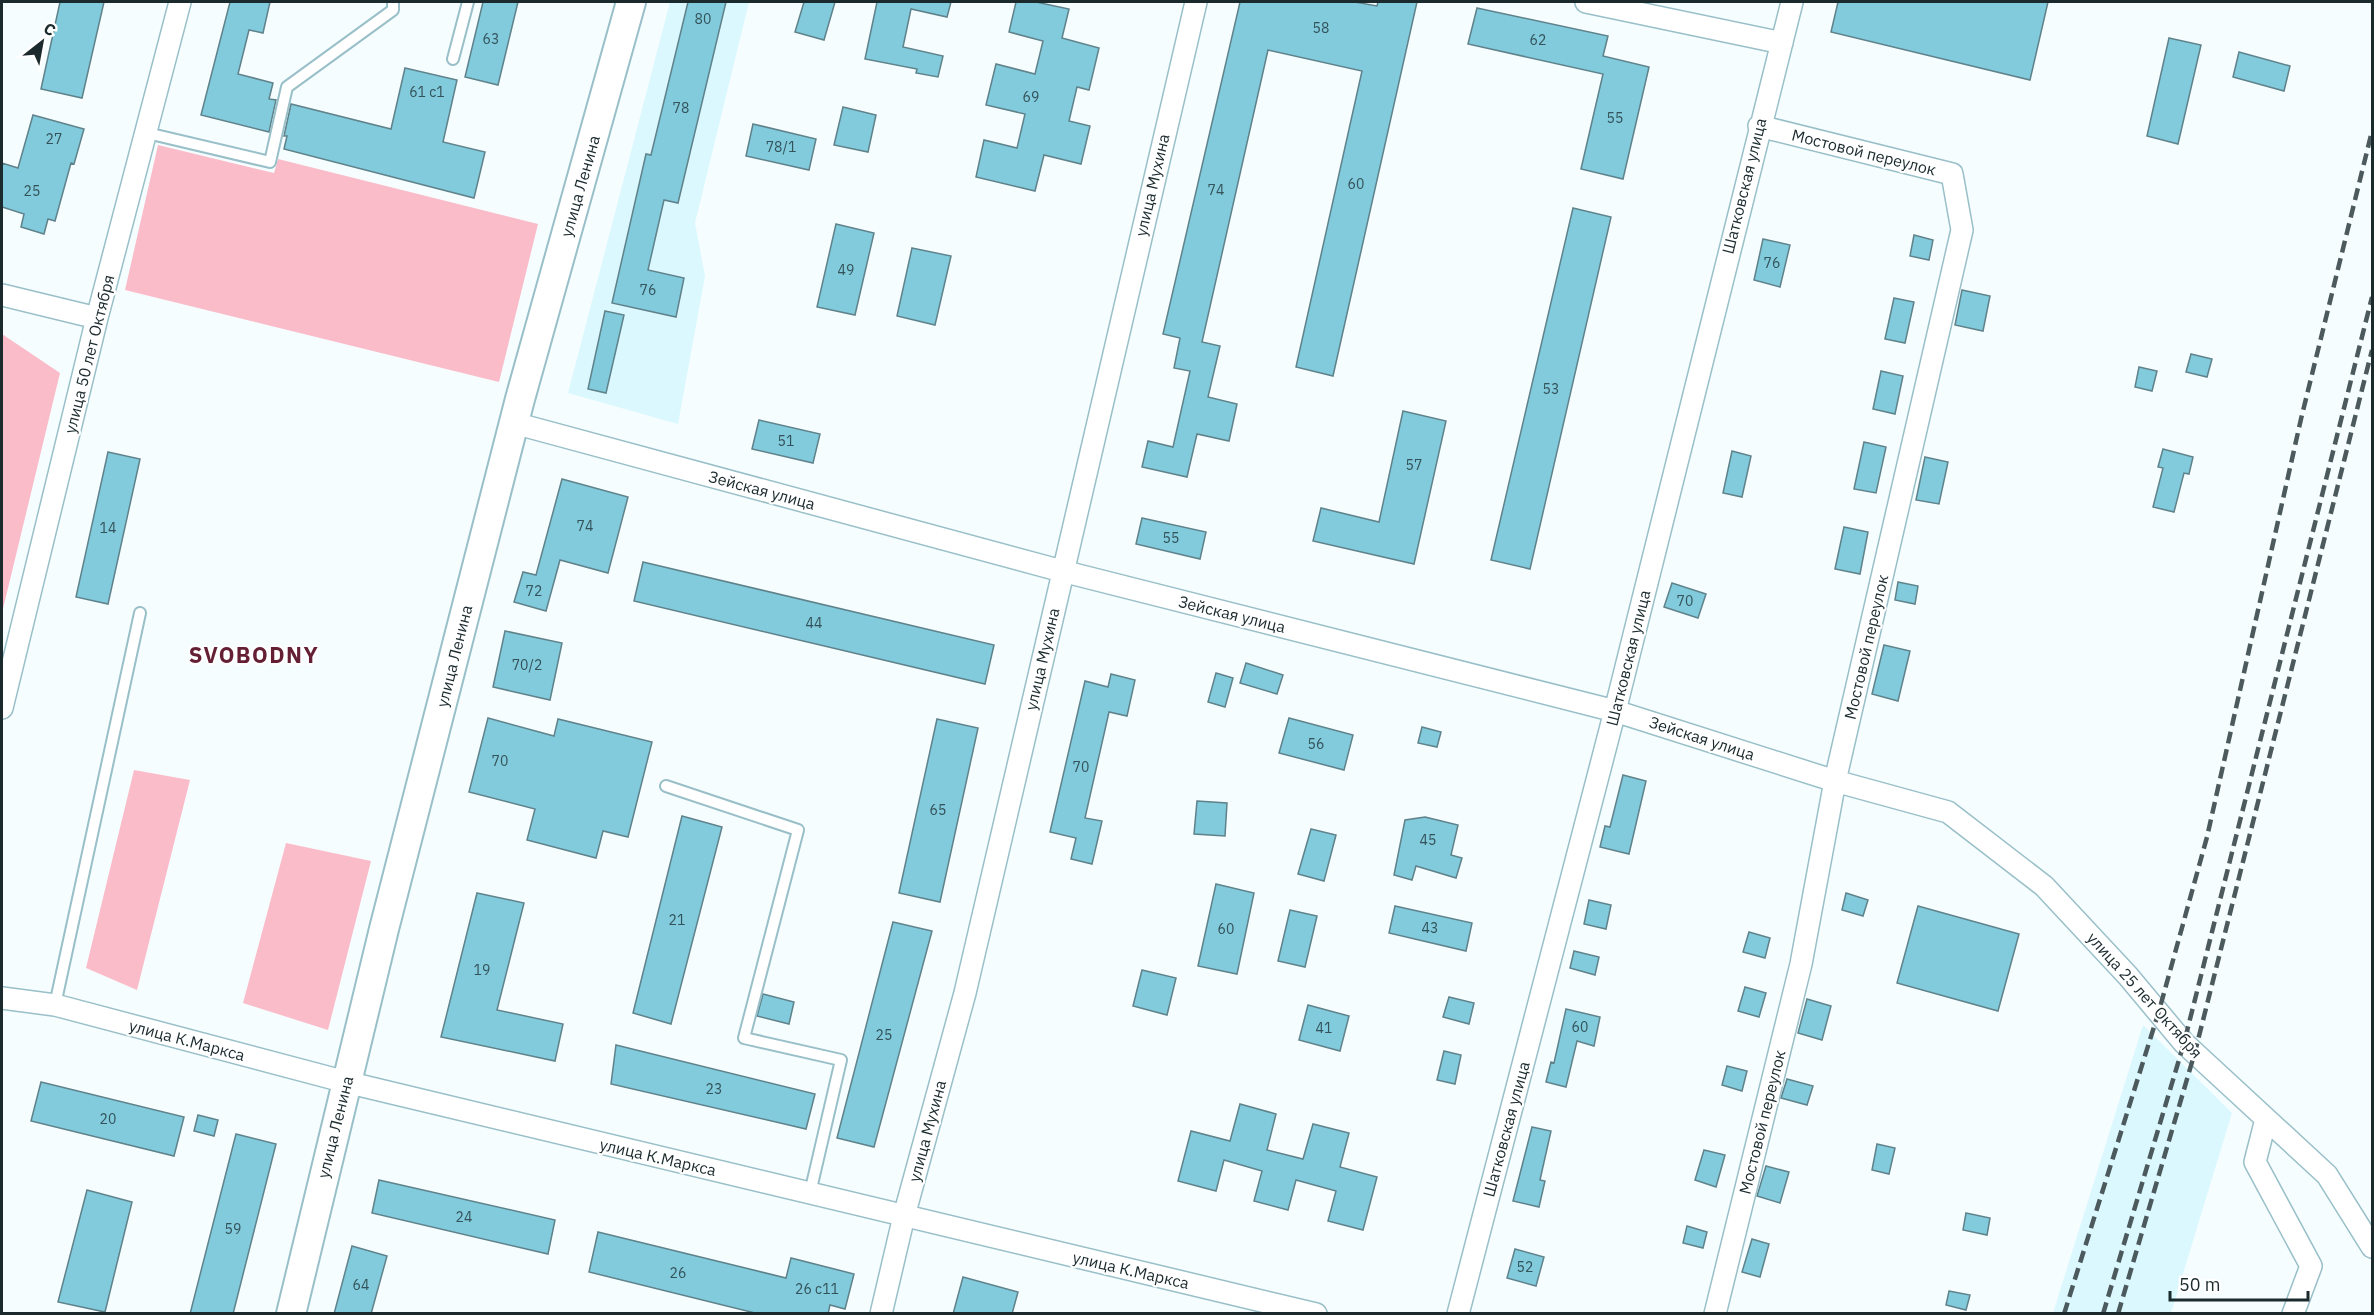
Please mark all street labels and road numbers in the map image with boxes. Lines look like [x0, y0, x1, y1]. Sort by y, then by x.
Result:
street label: Шатковская улица [1717, 116, 1771, 256]
street label: Мостовой переулок [1790, 124, 1938, 180]
street label: улица Мухина [1130, 131, 1174, 238]
street label: улица Ленина [556, 133, 604, 239]
street label: улица 50 лет Октября [60, 273, 118, 435]
street label: Зейская улица [706, 466, 818, 514]
street label: Мостовой переулок [1840, 572, 1892, 721]
street label: Шатковская улица [1601, 588, 1655, 728]
street label: Зейская улица [1176, 591, 1288, 637]
street label: улица Ленина [432, 602, 476, 709]
street label: улица Мухина [1020, 605, 1064, 712]
street label: Зейская улица [1647, 712, 1758, 765]
street label: улица 25 лет Октября [2083, 928, 2207, 1062]
street label: улица К.Маркса [127, 1015, 247, 1065]
street label: Мостовой переулок [1734, 1048, 1790, 1196]
street label: Шатковская улица [1478, 1059, 1534, 1199]
street label: улица Ленина [313, 1073, 357, 1180]
street label: улица Мухина [904, 1077, 950, 1184]
street label: улица К.Маркса [598, 1134, 719, 1180]
street label: улица К.Маркса [1071, 1247, 1192, 1293]

